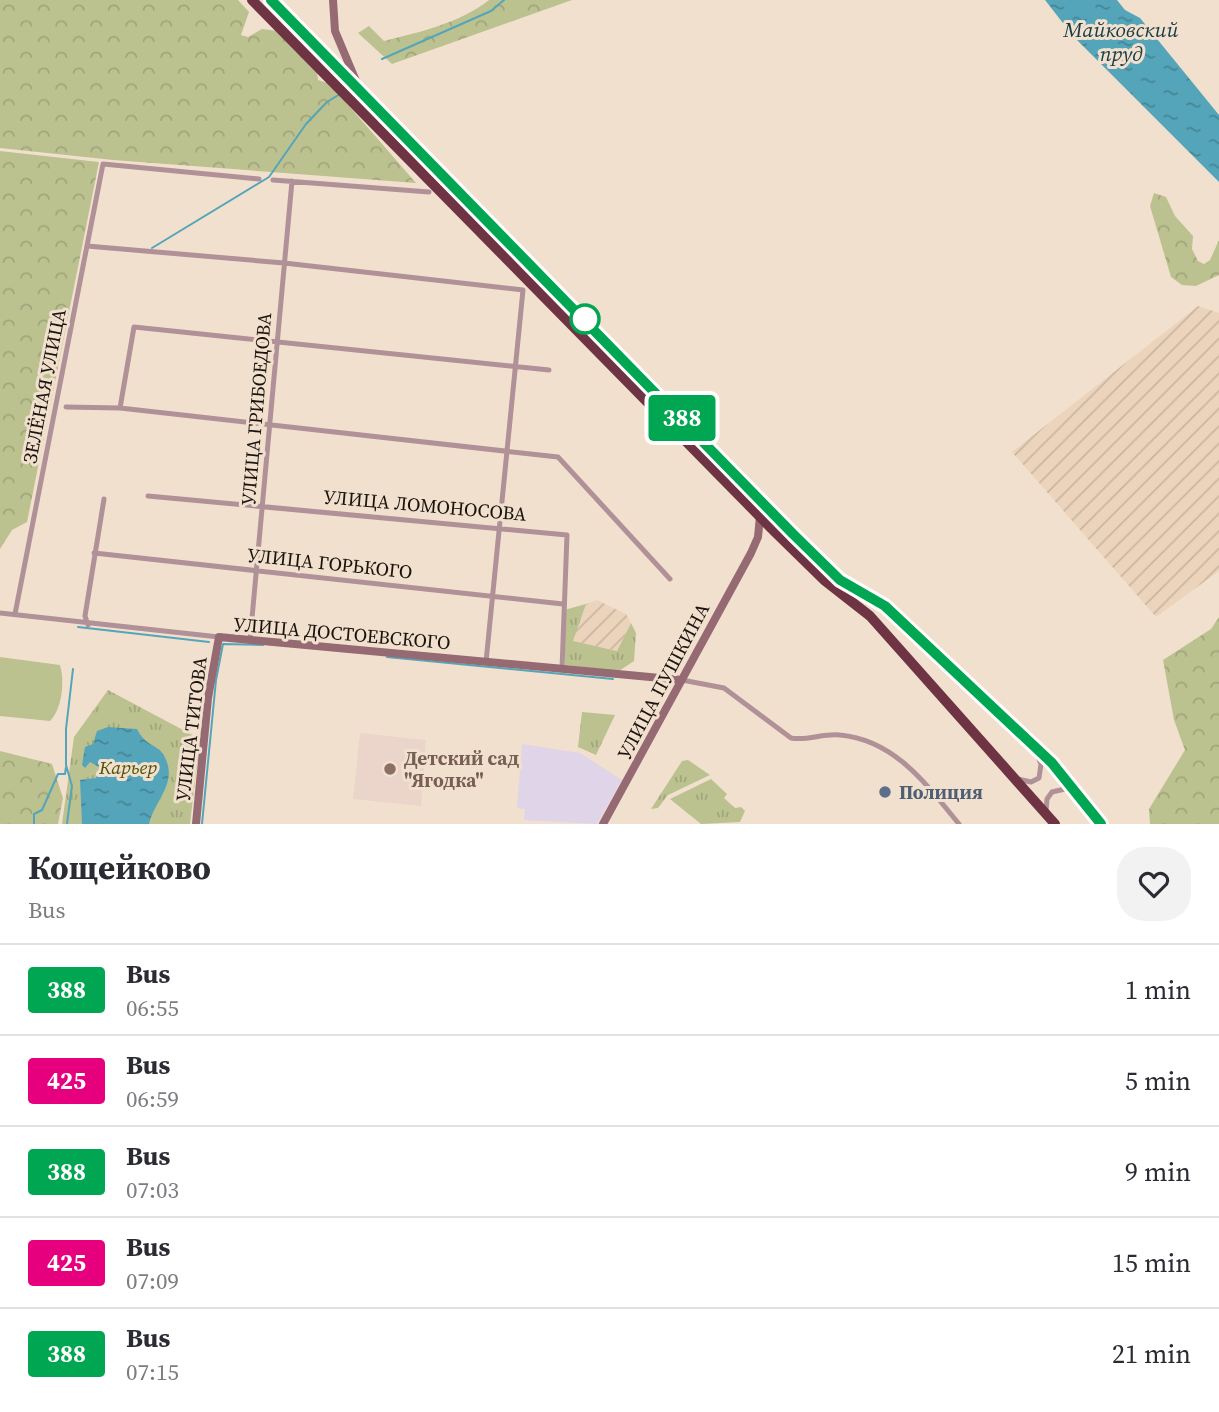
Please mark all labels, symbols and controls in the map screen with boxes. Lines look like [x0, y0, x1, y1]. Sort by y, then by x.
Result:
water label: Майковский пруд [1062, 15, 1179, 68]
unlabelled marker [570, 304, 600, 334]
street label: ЗЕЛЁНАЯ УЛИЦА [16, 306, 72, 466]
street label: УЛИЦА ГРИБОЕДОВА [235, 311, 277, 507]
line badge: 388 [642, 395, 722, 441]
text: 388 [662, 401, 702, 434]
street label: УЛИЦА ЛОМОНОСОВА [322, 483, 528, 527]
street label: УЛИЦА ГОРЬКОГО [246, 541, 414, 585]
street label: УЛИЦА ПУШКИНА [611, 598, 715, 764]
street label: УЛИЦА ДОСТОЕВСКОГО [232, 611, 452, 655]
street label: УЛИЦА ТИТОВА [169, 655, 213, 803]
place label: Детский сад "Ягодка" [404, 745, 519, 793]
park label: Карьер [98, 754, 157, 780]
marker: Детский сад "Ягодка" [382, 761, 398, 777]
place label: Полиция [899, 779, 983, 805]
marker: Полиция [877, 784, 893, 800]
text: Кощейково [28, 845, 211, 890]
button: heart [1117, 847, 1191, 921]
text: Bus [28, 894, 65, 926]
text: Bus [126, 956, 170, 992]
text: 1 min [1125, 972, 1191, 1008]
text: 388 [47, 973, 86, 1006]
text: 06:55 [126, 992, 179, 1024]
text: Bus [126, 1047, 170, 1083]
text: 5 min [1125, 1063, 1191, 1099]
text: 425 [47, 1064, 86, 1097]
text: 06:59 [126, 1083, 179, 1115]
text: Bus [126, 1138, 170, 1174]
text: 9 min [1125, 1154, 1191, 1190]
text: 388 [47, 1155, 86, 1188]
text: 07:03 [126, 1174, 179, 1206]
text: Bus [126, 1229, 170, 1265]
text: 15 min [1112, 1245, 1191, 1281]
text: 425 [47, 1246, 86, 1279]
text: 07:09 [126, 1265, 179, 1297]
text: Bus [126, 1320, 170, 1356]
text: 21 min [1112, 1336, 1191, 1372]
text: 388 [47, 1337, 86, 1370]
text: 07:15 [126, 1356, 179, 1388]

